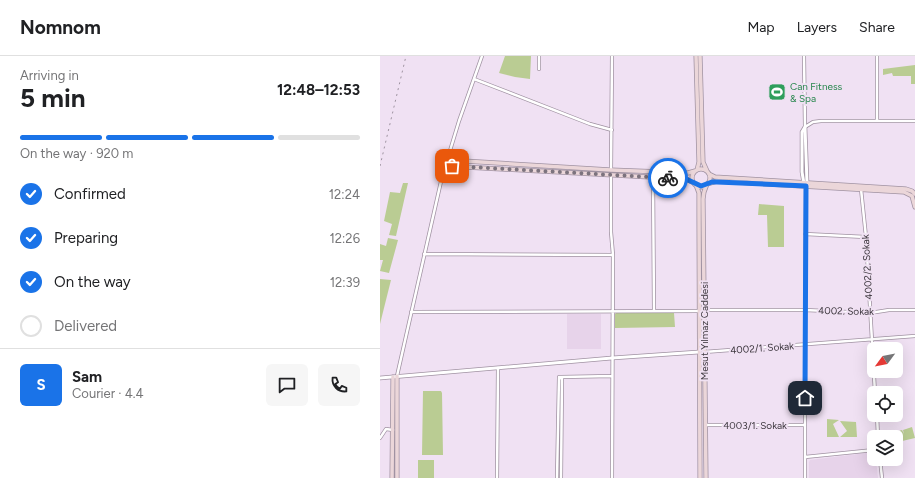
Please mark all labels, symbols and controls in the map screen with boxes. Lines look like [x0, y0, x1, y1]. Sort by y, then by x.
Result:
text: Nomnom [20, 16, 101, 39]
text: Map [747, 19, 775, 36]
text: Layers [797, 19, 837, 36]
text: Share [859, 19, 895, 36]
text: Arriving in [20, 68, 79, 83]
place label: Can Fitness & Spa [790, 80, 843, 105]
text: 12:48–12:53 [277, 81, 360, 99]
text: 5 min [20, 82, 86, 114]
sports icon: Can Fitness & Spa [767, 82, 787, 102]
text: On the way · 920 m [20, 146, 133, 161]
pin [435, 149, 469, 183]
icon: bag [441, 155, 463, 177]
courier [648, 158, 688, 198]
icon: bike [657, 167, 679, 189]
icon: check [20, 183, 42, 205]
text: Confirmed [54, 185, 126, 203]
text: 12:24 [329, 187, 360, 202]
icon: check [20, 227, 42, 249]
text: Preparing [54, 229, 118, 247]
text: 12:26 [329, 231, 360, 246]
street label: 4002/2. Sokak [859, 234, 875, 300]
icon: check [20, 271, 42, 293]
text: On the way [54, 273, 131, 291]
text: 12:39 [330, 275, 360, 290]
street label: Mesut Yılmaz Caddesi [698, 282, 711, 380]
street label: 4002. Sokak [818, 304, 874, 318]
text: Delivered [54, 317, 117, 335]
street label: 4002/1. Sokak [730, 339, 794, 357]
north arrow [867, 342, 903, 378]
map controls [867, 342, 903, 466]
button: chat [266, 364, 308, 406]
button: phone [318, 364, 360, 406]
text: Sam [72, 368, 102, 386]
text: S [36, 376, 46, 394]
pin [788, 381, 822, 415]
text: Courier · 4.4 [72, 386, 144, 401]
button: locate [867, 386, 903, 422]
icon: home [794, 387, 816, 409]
street label: 4003/1. Sokak [723, 419, 787, 432]
button: layers [867, 430, 903, 466]

